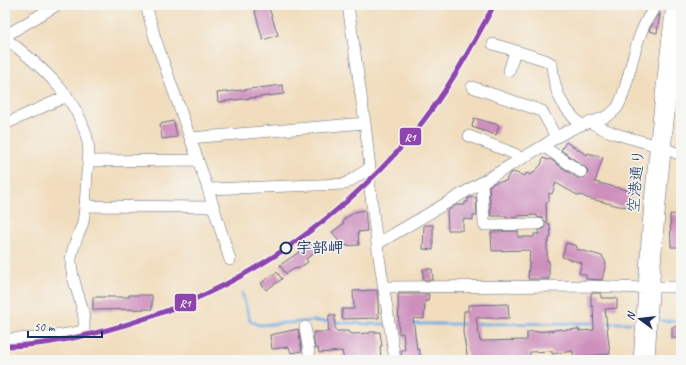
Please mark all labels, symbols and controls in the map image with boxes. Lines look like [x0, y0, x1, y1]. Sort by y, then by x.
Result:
line badge: R1 [399, 127, 422, 146]
text: R1 [405, 130, 417, 144]
street label: 空港通り [623, 148, 649, 214]
place label: 宇部岬 [296, 238, 344, 258]
marker: 宇部岬 [279, 241, 293, 255]
line badge: R1 [174, 293, 197, 312]
text: R1 [180, 296, 192, 310]
north arrow [620, 299, 660, 339]
text: N [623, 309, 639, 322]
scale bar [28, 313, 102, 339]
text: 50 m [34, 319, 56, 335]

